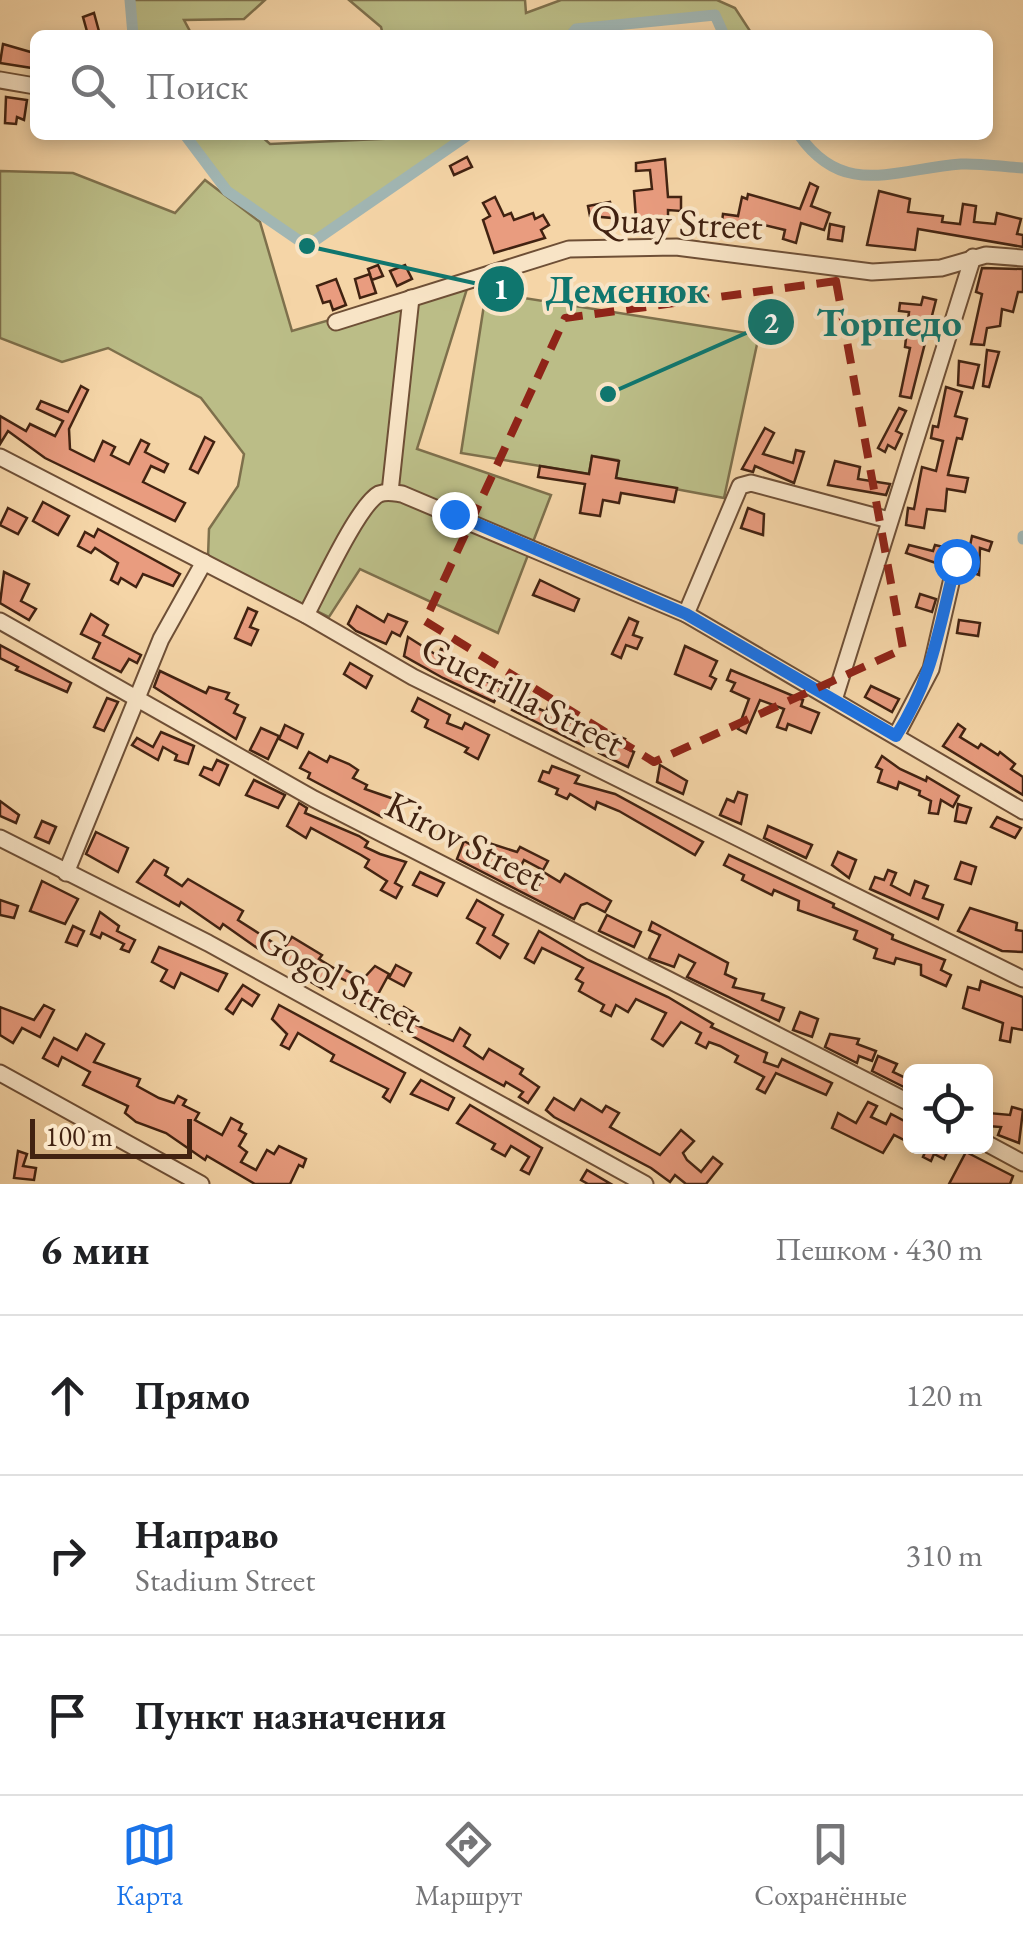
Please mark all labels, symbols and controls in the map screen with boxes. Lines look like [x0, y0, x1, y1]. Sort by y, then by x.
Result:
search box [30, 30, 993, 140]
icon: search [65, 58, 120, 113]
text: Поиск [145, 61, 248, 110]
street label: Quay Street [590, 193, 764, 250]
callout: Деменюк [476, 254, 729, 324]
text: Деменюк [545, 263, 709, 315]
text: 1 [493, 269, 509, 308]
callout: Торпедо [746, 287, 982, 357]
text: Торпедо [816, 296, 962, 348]
text: 2 [763, 303, 779, 342]
route end [432, 492, 478, 538]
route start [934, 539, 980, 585]
street label: Guerrilla Street [413, 622, 633, 767]
street label: Kirov Street [378, 779, 555, 902]
street label: Gogol Street [249, 913, 432, 1044]
map controls [903, 1064, 993, 1154]
button: locate [903, 1064, 993, 1154]
scale bar [30, 1114, 192, 1158]
text: 100 m [45, 1118, 113, 1154]
text: 6 мин [40, 1222, 149, 1277]
text: Пешком · 430 m [775, 1228, 983, 1270]
icon: ahead [40, 1368, 95, 1423]
text: Прямо [135, 1371, 250, 1420]
text: 120 m [906, 1374, 983, 1416]
text: Направо [135, 1510, 278, 1559]
icon: right [40, 1528, 95, 1583]
text: 310 m [906, 1534, 983, 1576]
text: Stadium Street [135, 1559, 315, 1601]
icon: arrive [40, 1688, 95, 1743]
text: Пункт назначения [135, 1691, 446, 1740]
tab: Карта [116, 1817, 183, 1913]
tab: Маршрут [415, 1817, 522, 1913]
tab: Сохранённые [754, 1817, 907, 1913]

